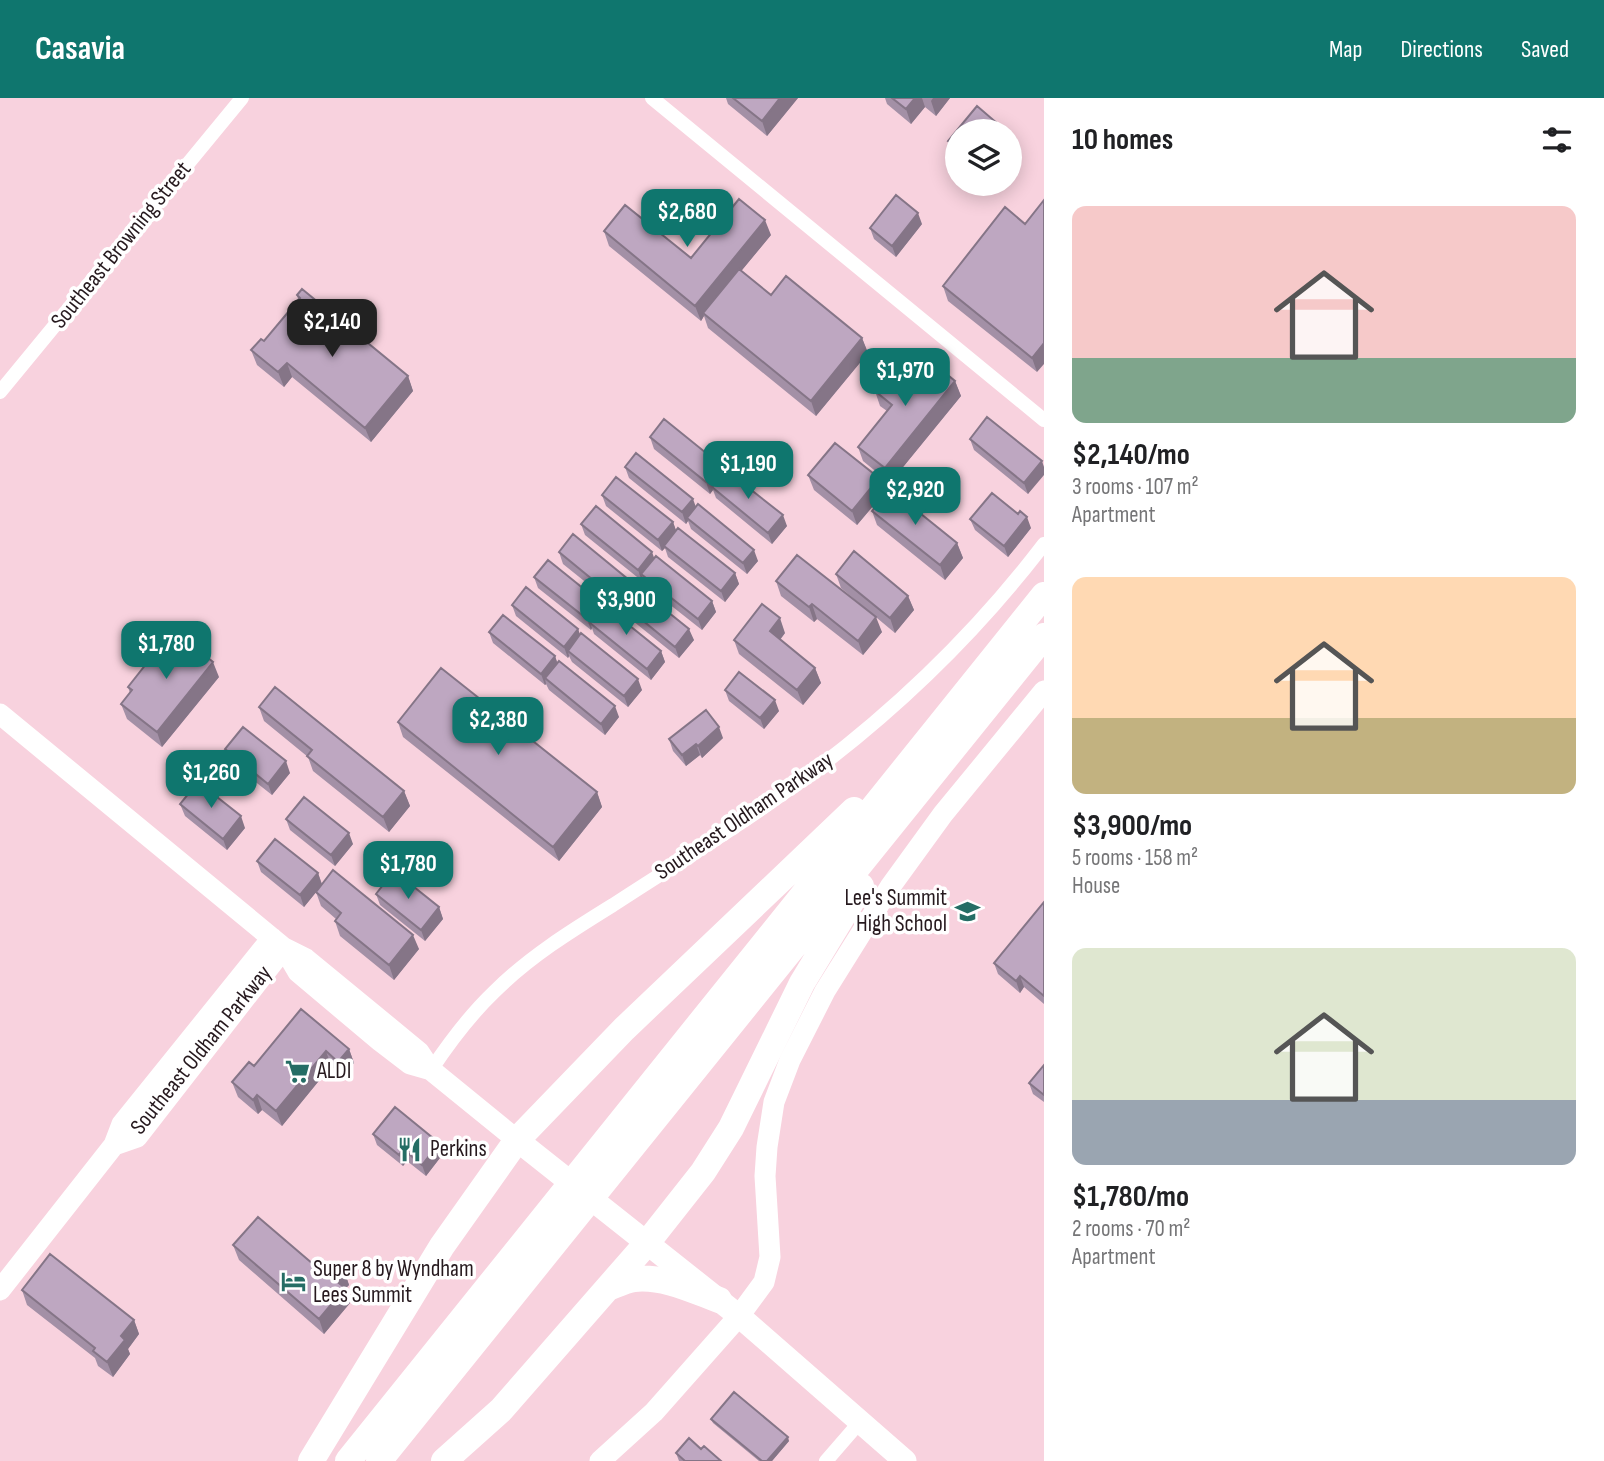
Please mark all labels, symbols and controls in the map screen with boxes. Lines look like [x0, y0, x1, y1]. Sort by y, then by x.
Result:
text: Casavia [35, 29, 125, 69]
text: Map [1329, 35, 1362, 64]
text: Directions [1400, 35, 1483, 64]
text: Saved [1521, 35, 1569, 64]
map controls [945, 119, 1022, 196]
button: layers [945, 119, 1022, 196]
icon: filters [1538, 121, 1576, 159]
text: 10 homes [1072, 122, 1173, 158]
street label: Southeast Browning Street [45, 156, 197, 334]
pin: $2,680 [630, 190, 744, 249]
text: $2,680 [657, 198, 717, 226]
icon: home [1261, 252, 1387, 378]
pin: $2,140 [275, 300, 389, 359]
text: $2,140 [303, 308, 361, 336]
pin: $1,970 [848, 348, 962, 408]
text: $1,970 [876, 357, 934, 385]
text: $2,140/mo [1072, 437, 1190, 473]
pin: $1,190 [691, 442, 805, 501]
text: $1,190 [719, 450, 777, 478]
pin: $2,920 [858, 468, 972, 527]
text: 3 rooms · 107 m² [1072, 473, 1199, 501]
text: $2,920 [886, 476, 945, 504]
text: Apartment [1072, 501, 1156, 529]
pin: $3,900 [569, 578, 683, 637]
text: $3,900 [596, 586, 656, 614]
pin: $1,780 [109, 622, 223, 681]
icon: home [1261, 623, 1387, 749]
text: $1,780 [137, 630, 195, 658]
pin: $2,380 [441, 698, 555, 757]
text: $2,380 [468, 706, 528, 734]
street label: Southeast Oldham Parkway [649, 746, 839, 886]
pin: $1,260 [154, 750, 268, 810]
text: $1,260 [182, 759, 240, 787]
text: $3,900/mo [1072, 808, 1192, 844]
pin: $1,780 [351, 842, 465, 901]
text: 5 rooms · 158 m² [1072, 844, 1198, 872]
text: $1,780 [379, 850, 437, 878]
text: House [1072, 872, 1120, 900]
place label: Lee's Summit High School [844, 884, 947, 938]
school or university icon: Lee's Summit High School [953, 897, 981, 925]
street label: Southeast Oldham Parkway [124, 960, 278, 1140]
icon: home [1261, 994, 1387, 1120]
supermarket icon: ALDI [283, 1057, 311, 1085]
place label: ALDI [316, 1057, 351, 1085]
restaurant icon: Perkins [396, 1135, 424, 1163]
place label: Perkins [430, 1135, 487, 1163]
text: $1,780/mo [1072, 1179, 1189, 1215]
text: 2 rooms · 70 m² [1072, 1215, 1190, 1243]
text: Apartment [1072, 1243, 1156, 1271]
place label: Super 8 by Wyndham Lees Summit [313, 1255, 474, 1309]
hotel icon: Super 8 by Wyndham Lees Summit [279, 1268, 307, 1296]

